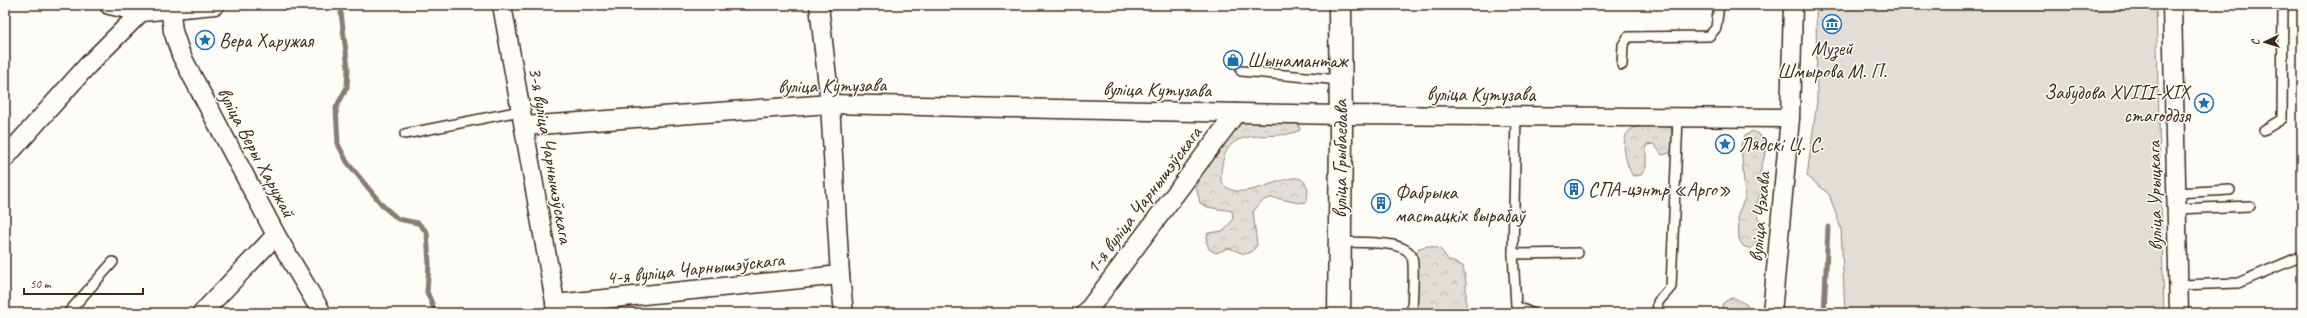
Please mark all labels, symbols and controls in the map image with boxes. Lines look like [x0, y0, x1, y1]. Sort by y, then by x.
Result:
museum icon: Музей Шмырова М. П. [1821, 13, 1843, 35]
north arrow [2245, 22, 2285, 62]
place label: Вера Харужая [219, 28, 315, 53]
place icon: Вера Харужая [194, 29, 216, 51]
place label: Музей Шмырова М. П. [1777, 36, 1887, 84]
text: С [2248, 38, 2262, 46]
place label: Шынамантаж [1247, 48, 1349, 73]
shop icon: Шынамантаж [1222, 49, 1244, 71]
street label: 3-я вуліца Чарнышэўскага [523, 65, 579, 247]
street label: вуліца Кутузава [778, 72, 888, 99]
street label: вуліца Кутузава [1103, 76, 1213, 103]
place label: Забудова XVIII-XIX стагоддзя [2044, 80, 2192, 128]
street label: вуліца Кутузава [1427, 82, 1537, 107]
street label: вуліца Веры Харужай [212, 83, 302, 223]
place icon: Забудова XVIII-XIX стагоддзя [2193, 92, 2215, 114]
street label: вуліца Грыбаедава [1328, 99, 1353, 218]
street label: 1-я вуліца Чарнышэўскага [1080, 120, 1208, 279]
place label: Лядскі Ц. С. [1739, 132, 1824, 157]
place icon: Лядскі Ц. С. [1714, 133, 1736, 155]
street label: вуліца Урыцкага [2141, 139, 2168, 251]
street label: вуліца Чэхава [1743, 169, 1776, 263]
place label: СПА-цэнтр «Арго» [1588, 177, 1731, 202]
building icon: СПА-цэнтр «Арго» [1563, 178, 1585, 200]
place label: Фабрыка мастацкіх вырабаў [1395, 180, 1526, 228]
building icon: Фабрыка мастацкіх вырабаў [1370, 192, 1392, 214]
street label: 4-я вуліца Чарнышэўскага [605, 247, 787, 290]
scale bar [24, 270, 143, 296]
text: 50 m [30, 276, 52, 292]

